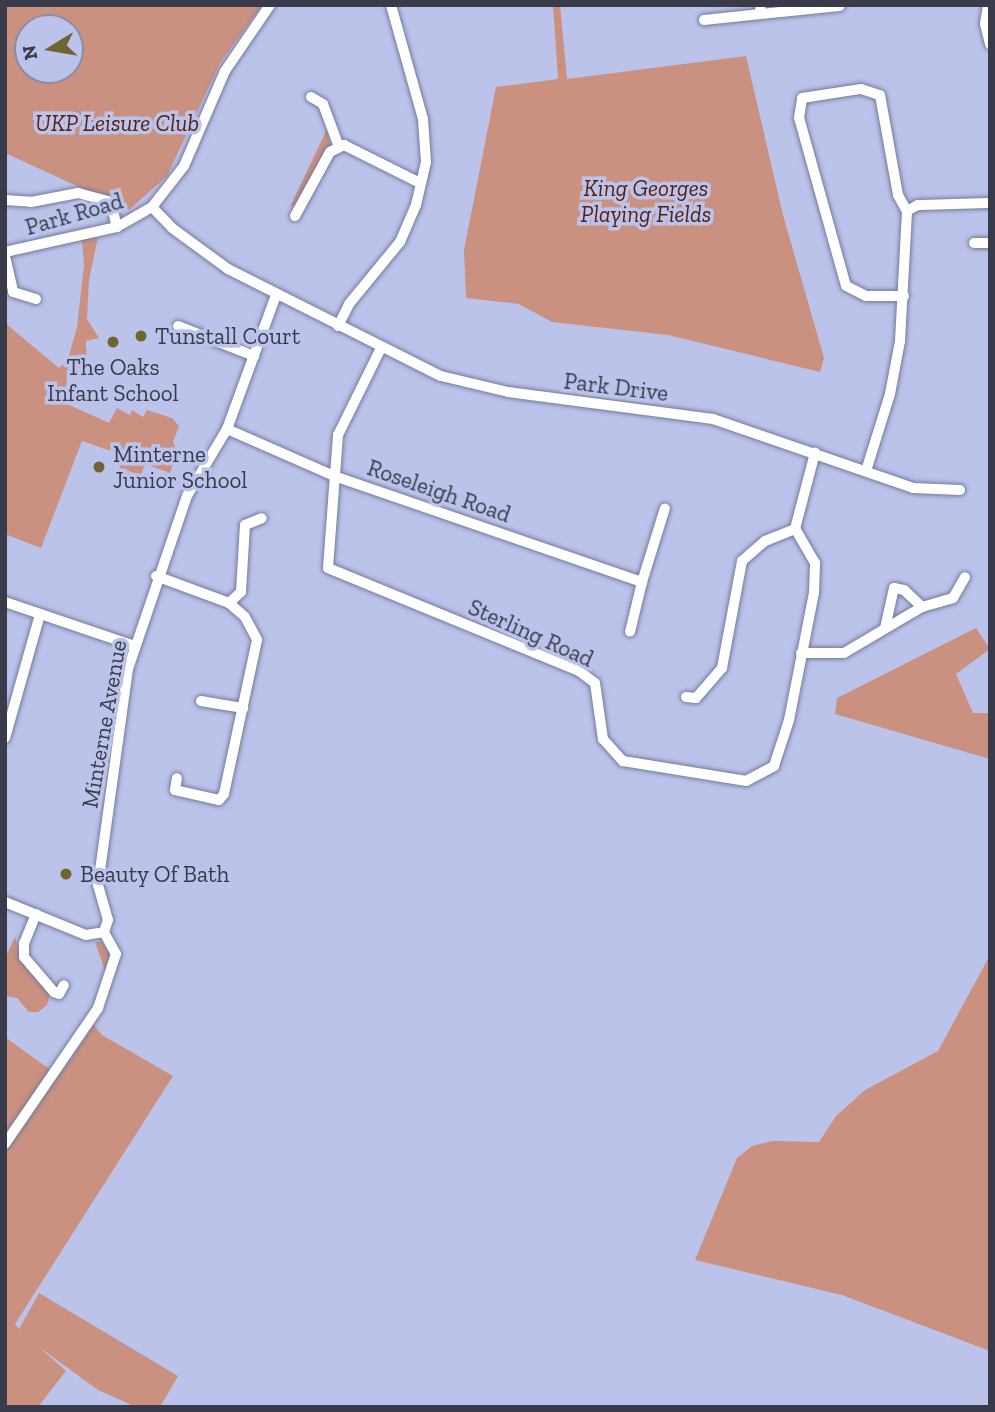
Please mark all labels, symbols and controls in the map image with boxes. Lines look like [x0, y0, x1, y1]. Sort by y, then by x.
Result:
north arrow [14, 14, 84, 84]
text: N [17, 43, 43, 62]
park label: UKP Leisure Club [35, 109, 199, 137]
park label: King Georges Playing Fields [581, 174, 711, 228]
street label: Park Road [22, 187, 126, 241]
place label: Tunstall Court [155, 322, 300, 350]
marker: Tunstall Court [133, 328, 149, 344]
marker: The Oaks Infant School [105, 334, 121, 350]
place label: The Oaks Infant School [47, 353, 179, 407]
street label: Park Drive [562, 367, 670, 407]
place label: Minterne Junior School [113, 440, 248, 494]
street label: Roseleigh Road [364, 454, 514, 528]
marker: Minterne Junior School [91, 459, 107, 475]
street label: Sterling Road [464, 593, 598, 673]
street label: Minterne Avenue [76, 637, 132, 811]
place label: Beauty Of Bath [80, 860, 230, 888]
marker: Beauty Of Bath [58, 866, 74, 882]

